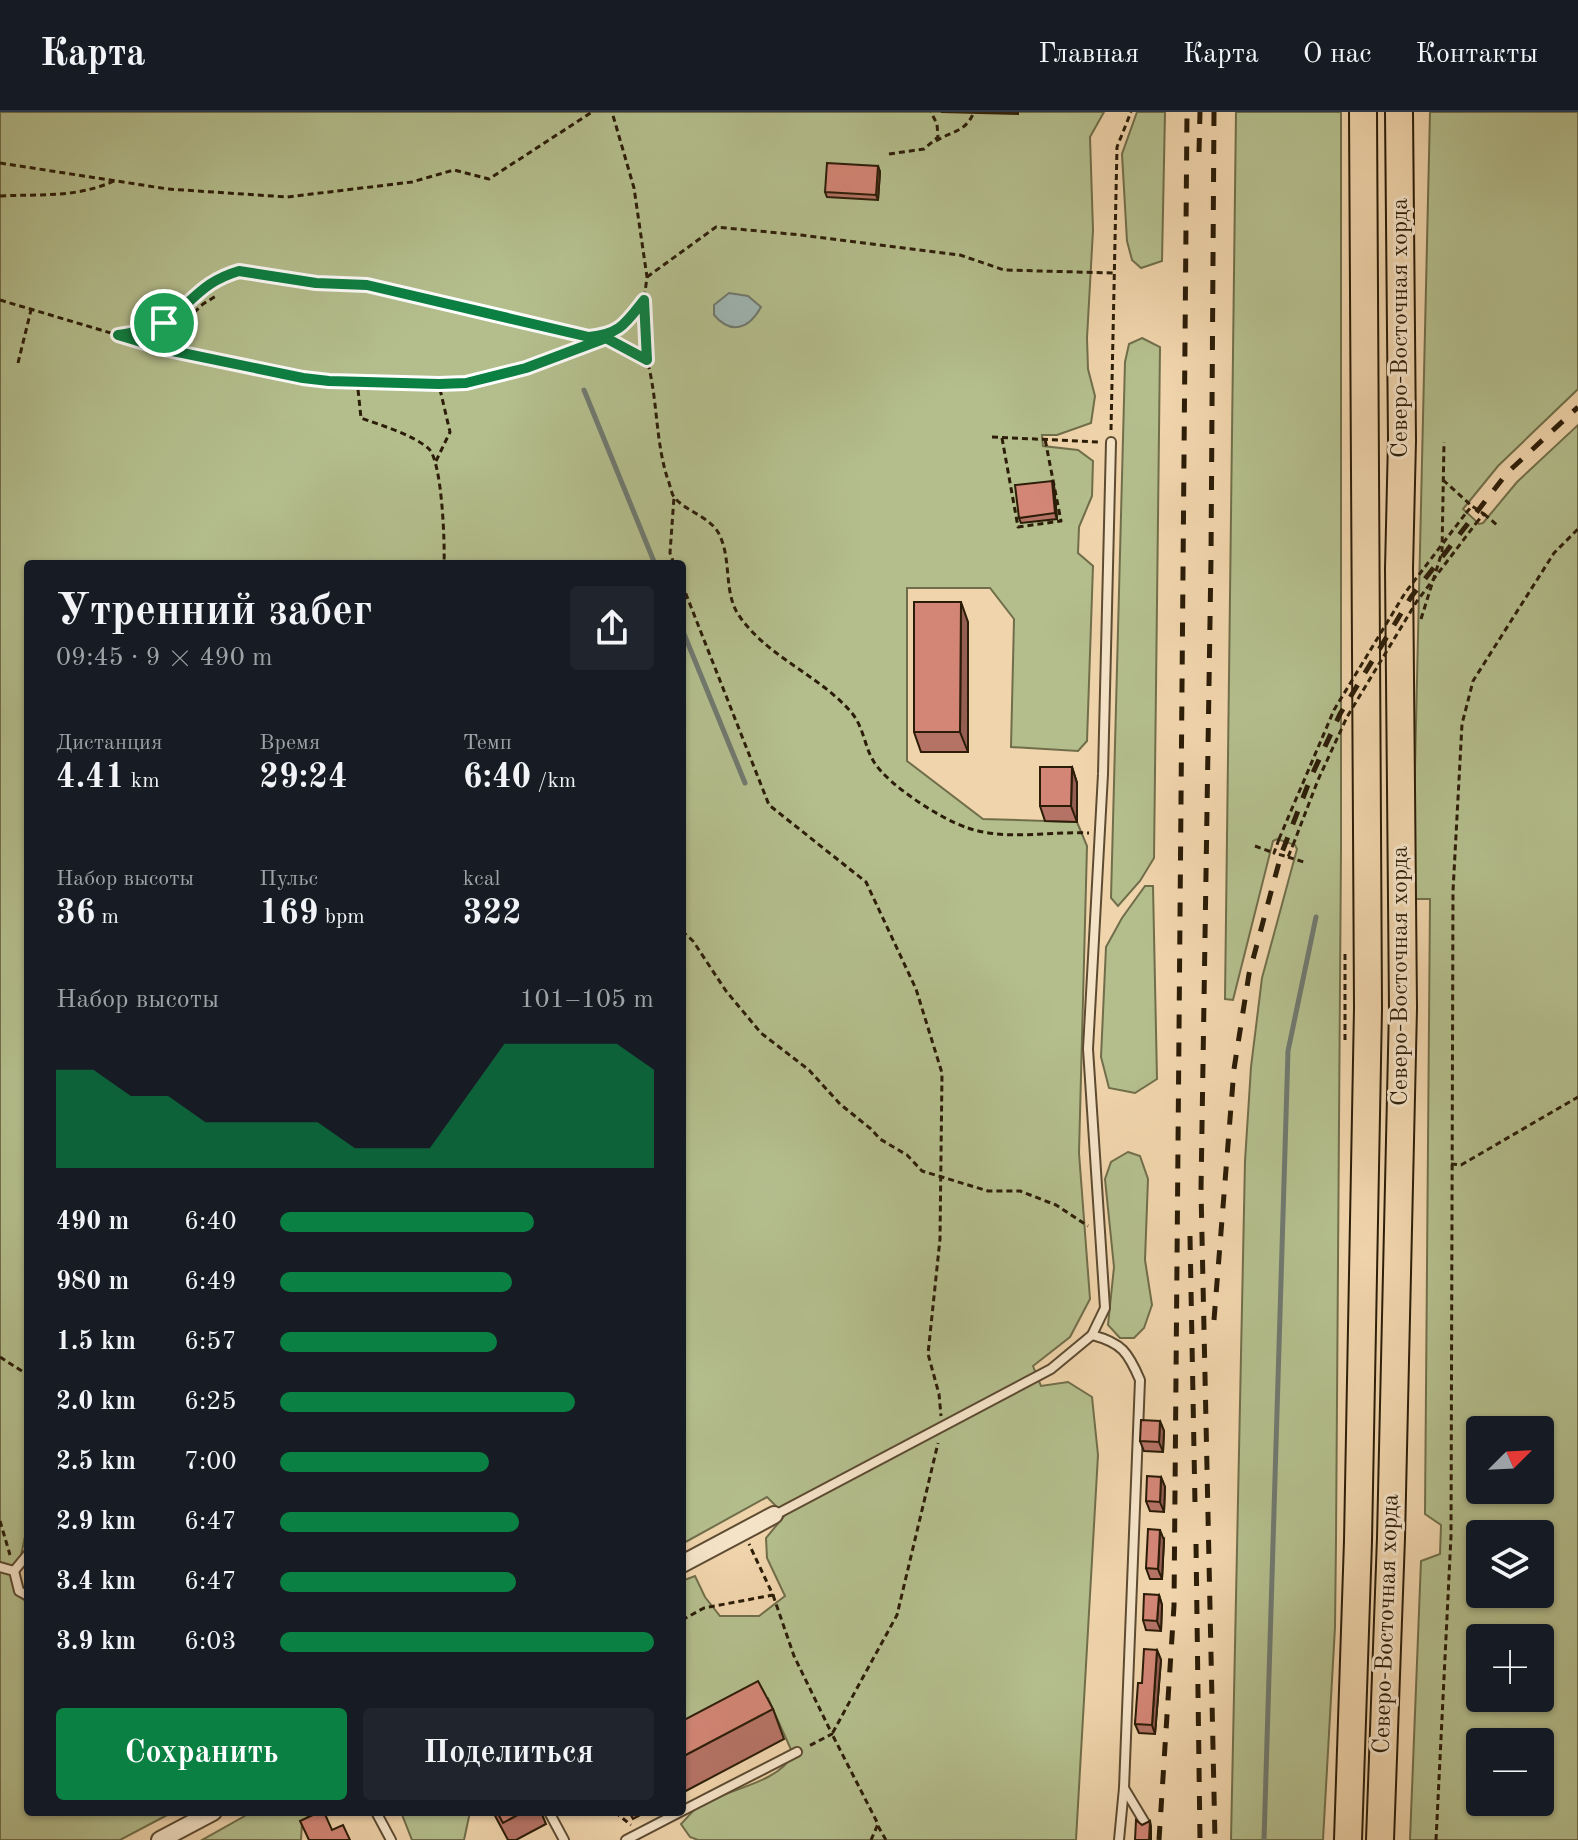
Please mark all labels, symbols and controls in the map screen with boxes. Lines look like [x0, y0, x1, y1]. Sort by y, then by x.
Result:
text: Карта [40, 36, 146, 74]
text: Главная [1038, 41, 1139, 69]
text: Карта [1183, 41, 1259, 69]
text: О нас [1303, 41, 1372, 69]
text: Контакты [1416, 41, 1538, 69]
street label: Северо-Восточная хорда [1389, 198, 1413, 458]
pin [130, 289, 198, 357]
icon: arrive [142, 301, 186, 345]
button: share [570, 586, 654, 670]
text: Утренний забег [56, 590, 372, 634]
text: 09:45 · 9 × 490 m [56, 645, 273, 671]
text: Дистанция [56, 732, 162, 754]
text: Время [259, 732, 320, 754]
text: Темп [463, 732, 512, 754]
text: 4.41 [56, 761, 125, 795]
text: 29:24 [259, 761, 348, 795]
text: 6:40 [463, 761, 531, 795]
text: km [125, 770, 160, 792]
text: /km [531, 770, 576, 792]
street label: Северо-Восточная хорда [1389, 846, 1413, 1106]
text: Набор высоты [56, 868, 194, 890]
text: Пульс [259, 868, 318, 890]
text: kcal [463, 868, 501, 890]
text: 36 [56, 897, 95, 931]
text: 169 [259, 897, 319, 931]
text: 322 [463, 897, 522, 931]
text: m [95, 906, 119, 928]
text: bpm [319, 906, 365, 928]
text: Набор высоты [56, 987, 219, 1013]
text: 101–105 m [519, 987, 654, 1013]
text: 490 m [56, 1209, 129, 1235]
text: 6:40 [184, 1209, 237, 1235]
text: 980 m [56, 1269, 129, 1295]
text: 6:49 [184, 1269, 237, 1295]
text: 1.5 km [56, 1329, 136, 1355]
text: 6:57 [184, 1329, 237, 1355]
text: 2.0 km [56, 1389, 136, 1415]
text: 6:25 [184, 1389, 237, 1415]
north arrow [1466, 1416, 1554, 1504]
map controls [1466, 1416, 1554, 1816]
text: 2.5 km [56, 1449, 136, 1475]
text: 7:00 [184, 1449, 237, 1475]
street label: Северо-Восточная хорда [1370, 1493, 1404, 1755]
text: 2.9 km [56, 1509, 136, 1535]
text: 6:47 [184, 1509, 237, 1535]
button: layers [1466, 1520, 1554, 1608]
text: 3.4 km [56, 1569, 136, 1595]
text: 6:47 [184, 1569, 237, 1595]
button: + [1466, 1624, 1554, 1712]
text: 3.9 km [56, 1629, 136, 1655]
text: 6:03 [184, 1629, 237, 1655]
button: Сохранить [56, 1708, 347, 1800]
button: Поделиться [363, 1708, 654, 1800]
button: − [1466, 1728, 1554, 1816]

